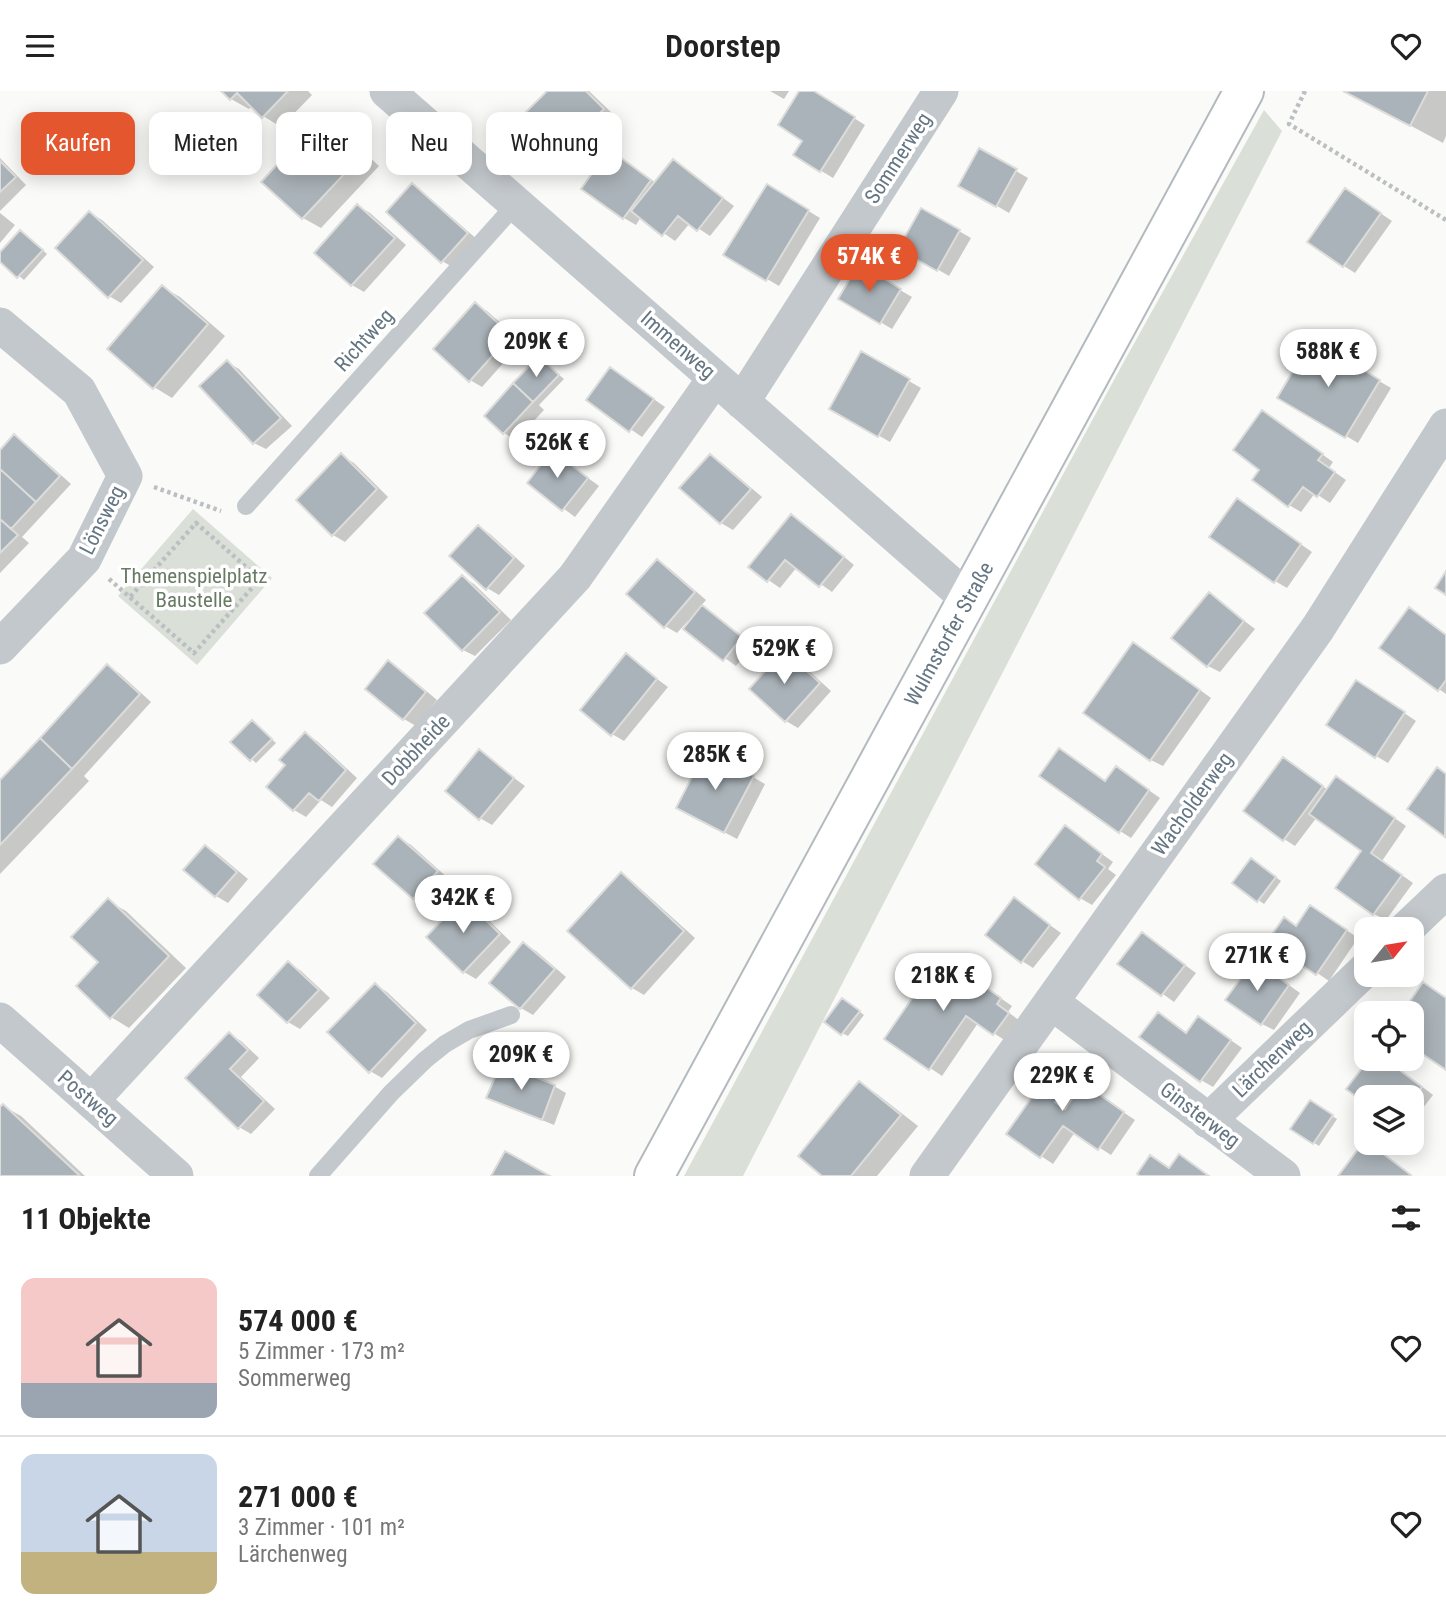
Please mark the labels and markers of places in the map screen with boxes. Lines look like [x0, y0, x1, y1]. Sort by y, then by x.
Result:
pin: 574K € [812, 235, 926, 294]
pin: 209K € [479, 320, 593, 379]
pin: 588K € [1271, 329, 1385, 389]
pin: 526K € [500, 421, 614, 480]
pin: 529K € [727, 627, 841, 686]
pin: 285K € [658, 733, 772, 792]
pin: 342K € [406, 875, 520, 935]
pin: 271K € [1200, 933, 1314, 993]
pin: 218K € [886, 953, 1000, 1013]
pin: 209K € [464, 1033, 578, 1092]
pin: 229K € [1005, 1053, 1119, 1113]

